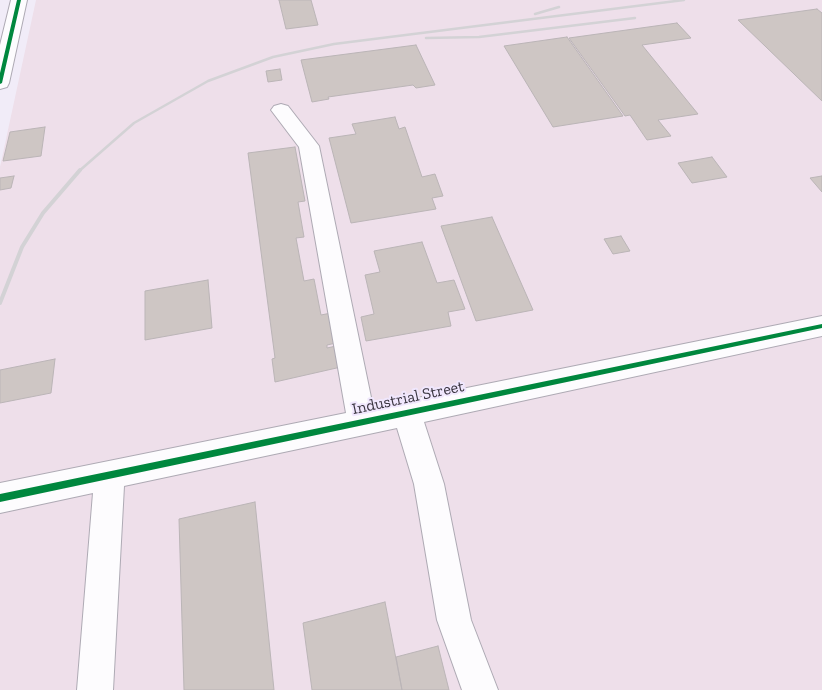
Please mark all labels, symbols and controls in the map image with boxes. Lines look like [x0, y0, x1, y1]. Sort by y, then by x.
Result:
street label: Industrial Street [350, 377, 466, 419]

